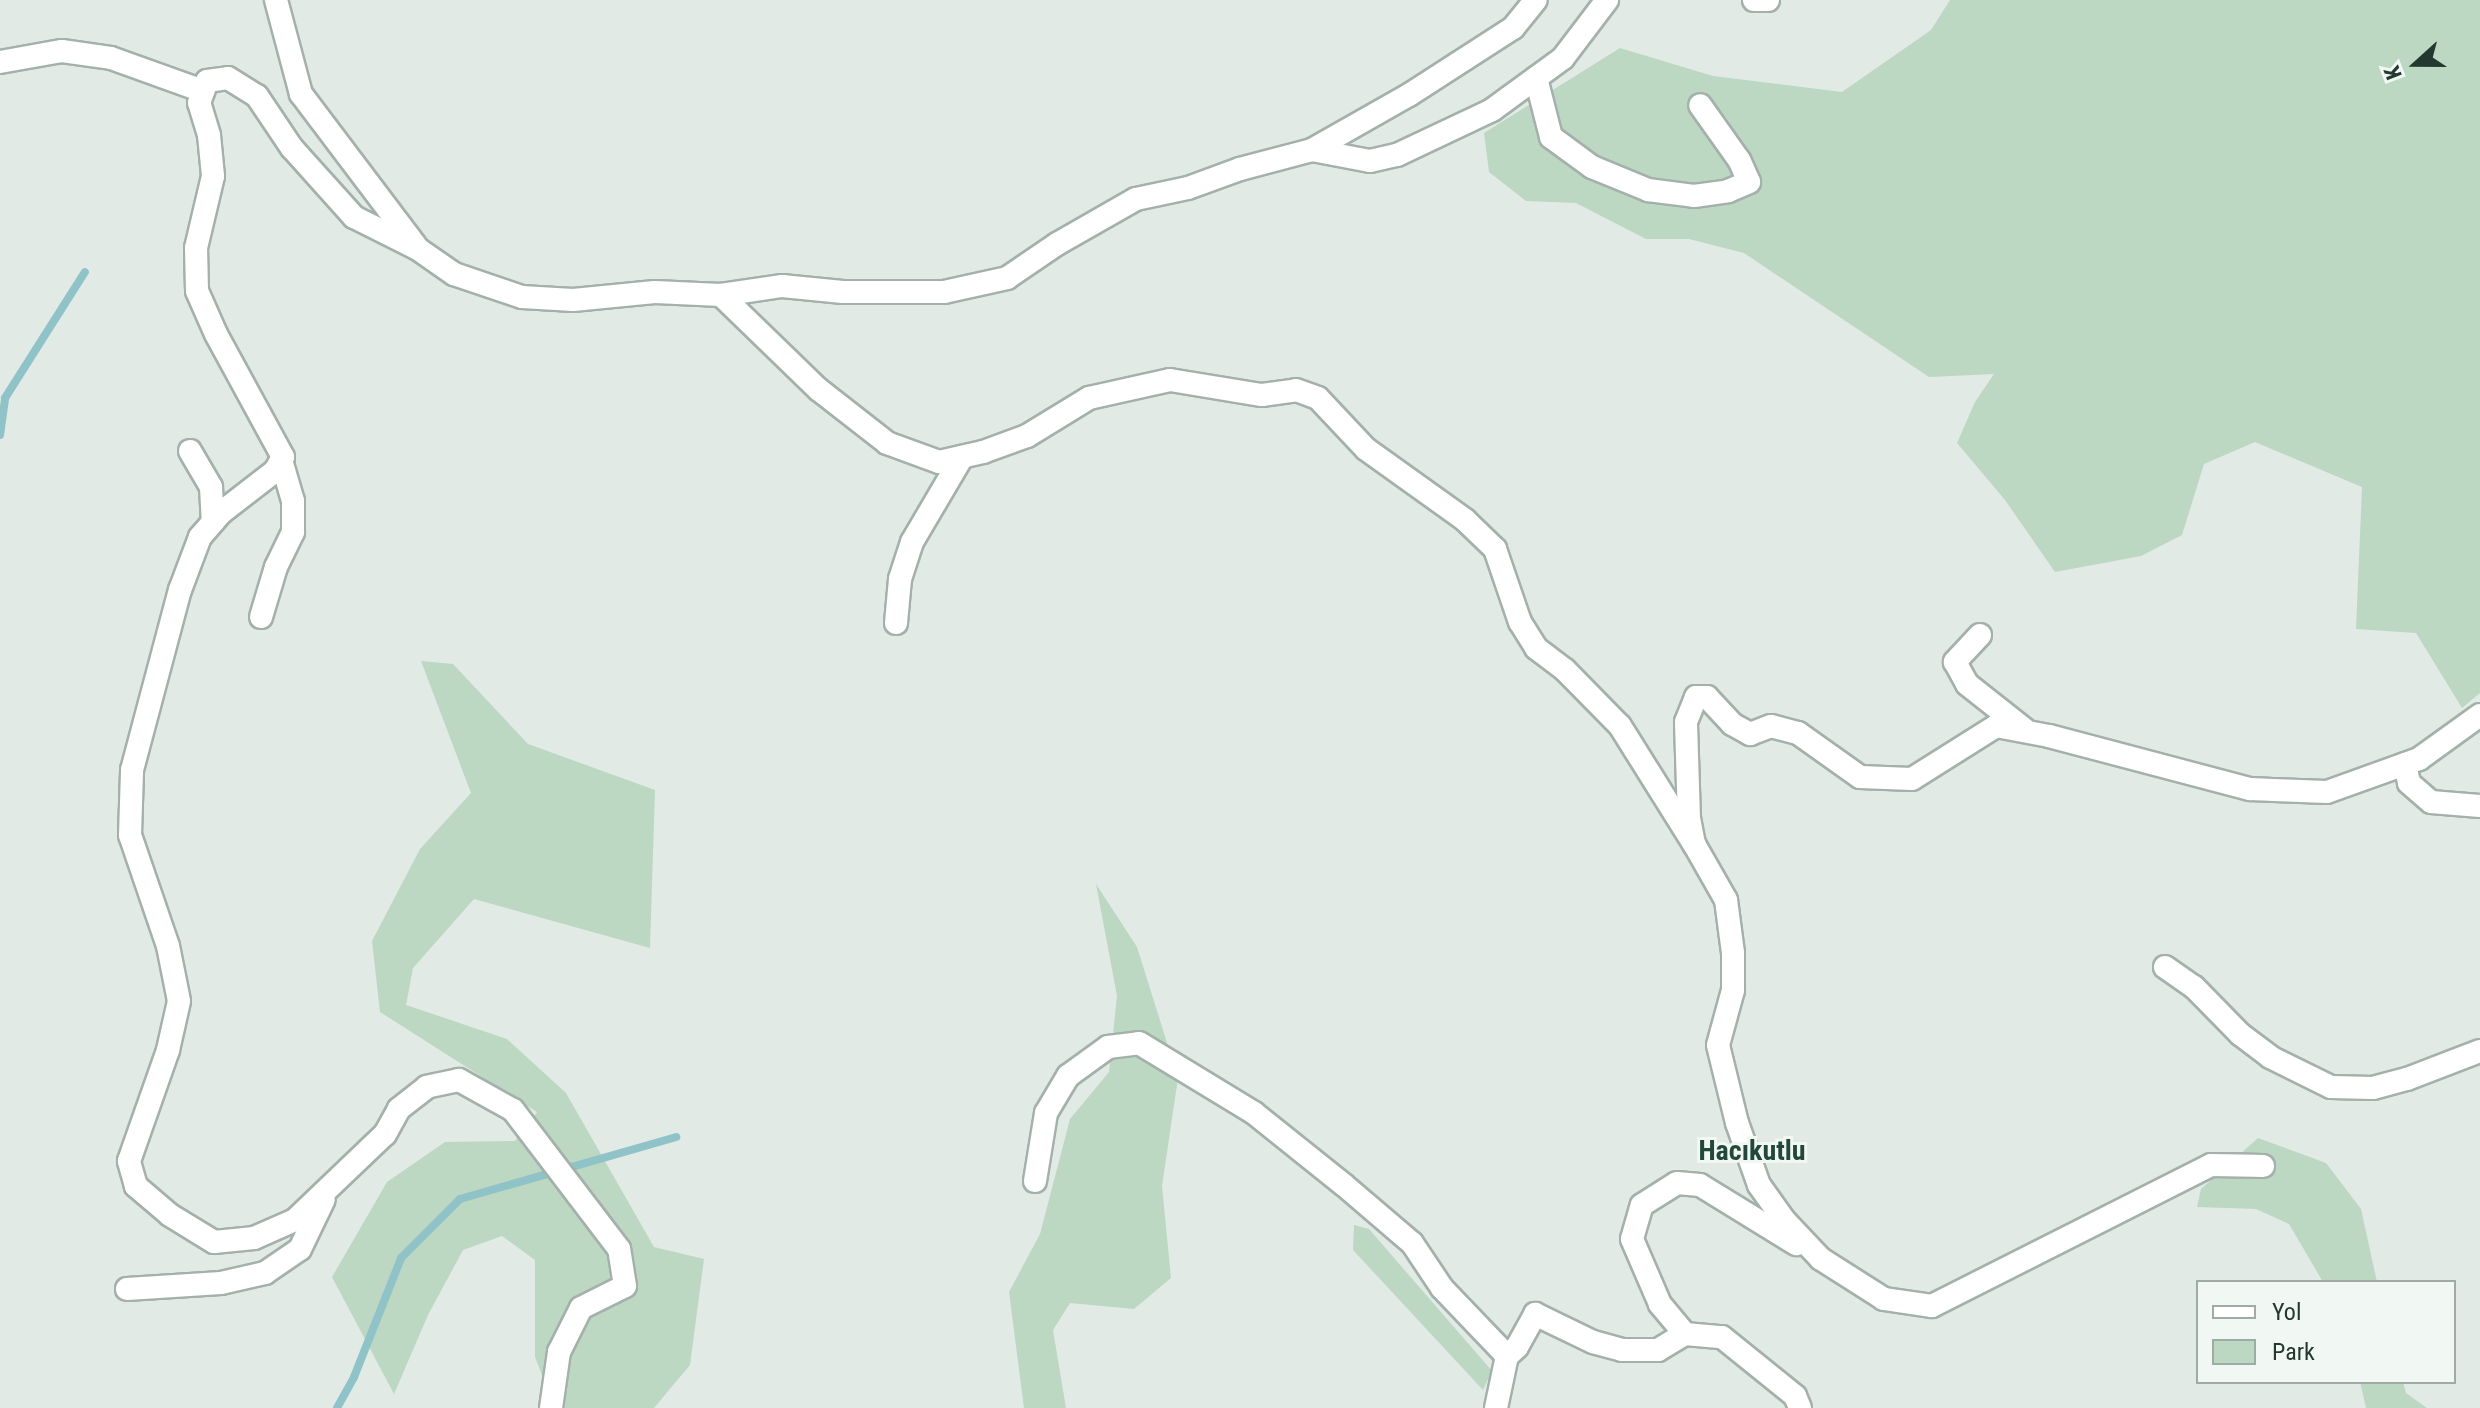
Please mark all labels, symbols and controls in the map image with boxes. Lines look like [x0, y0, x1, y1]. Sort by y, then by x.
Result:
north arrow [2376, 24, 2456, 104]
text: K [2379, 63, 2407, 83]
district label: Hacıkutlu [1698, 1134, 1806, 1168]
legend [2196, 1280, 2456, 1384]
text: Yol [2272, 1298, 2301, 1326]
text: Park [2272, 1338, 2315, 1366]

